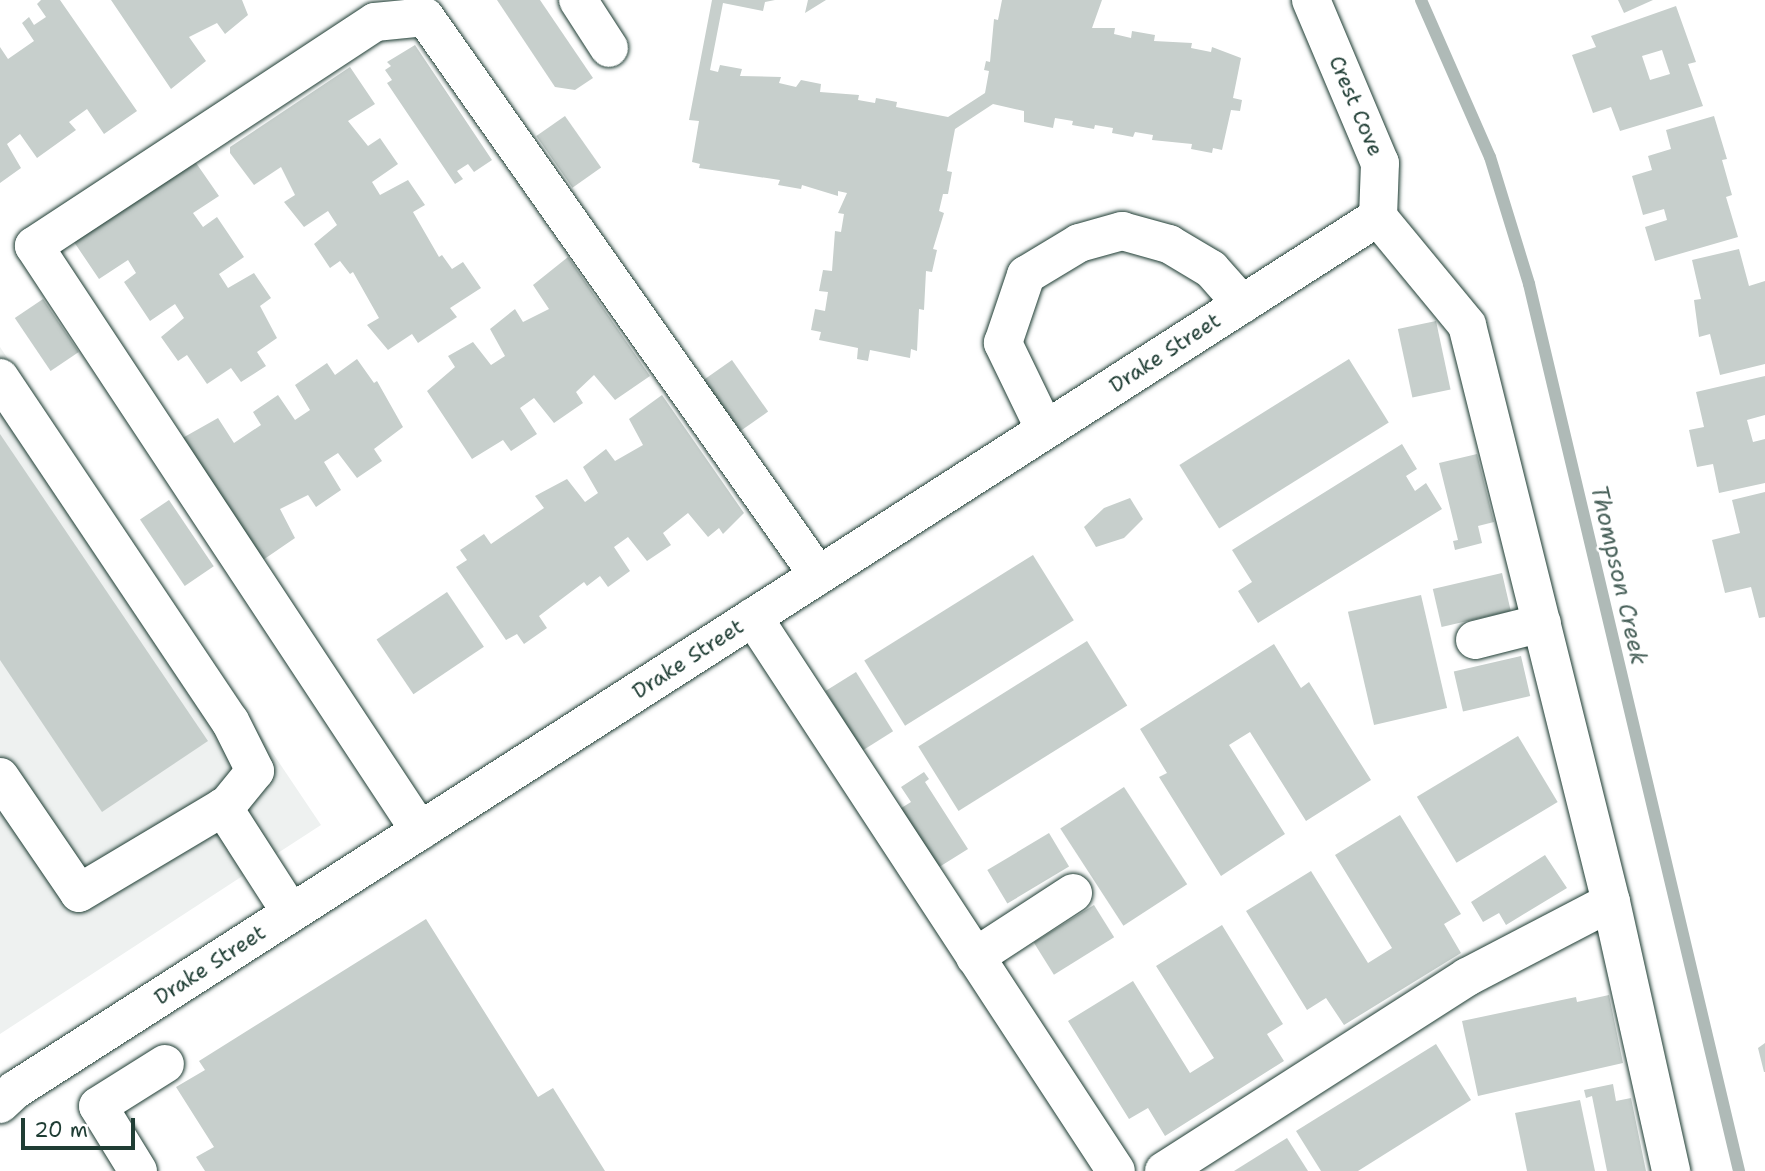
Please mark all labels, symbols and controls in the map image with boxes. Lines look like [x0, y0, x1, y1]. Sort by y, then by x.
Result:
street label: Crest Cove [1324, 52, 1388, 160]
street label: Drake Street [1105, 308, 1225, 398]
water label: Thompson Creek [1585, 482, 1653, 668]
street label: Drake Street [628, 614, 748, 704]
street label: Drake Street [150, 920, 270, 1010]
scale bar [24, 1104, 138, 1148]
text: 20 m [34, 1116, 88, 1144]

